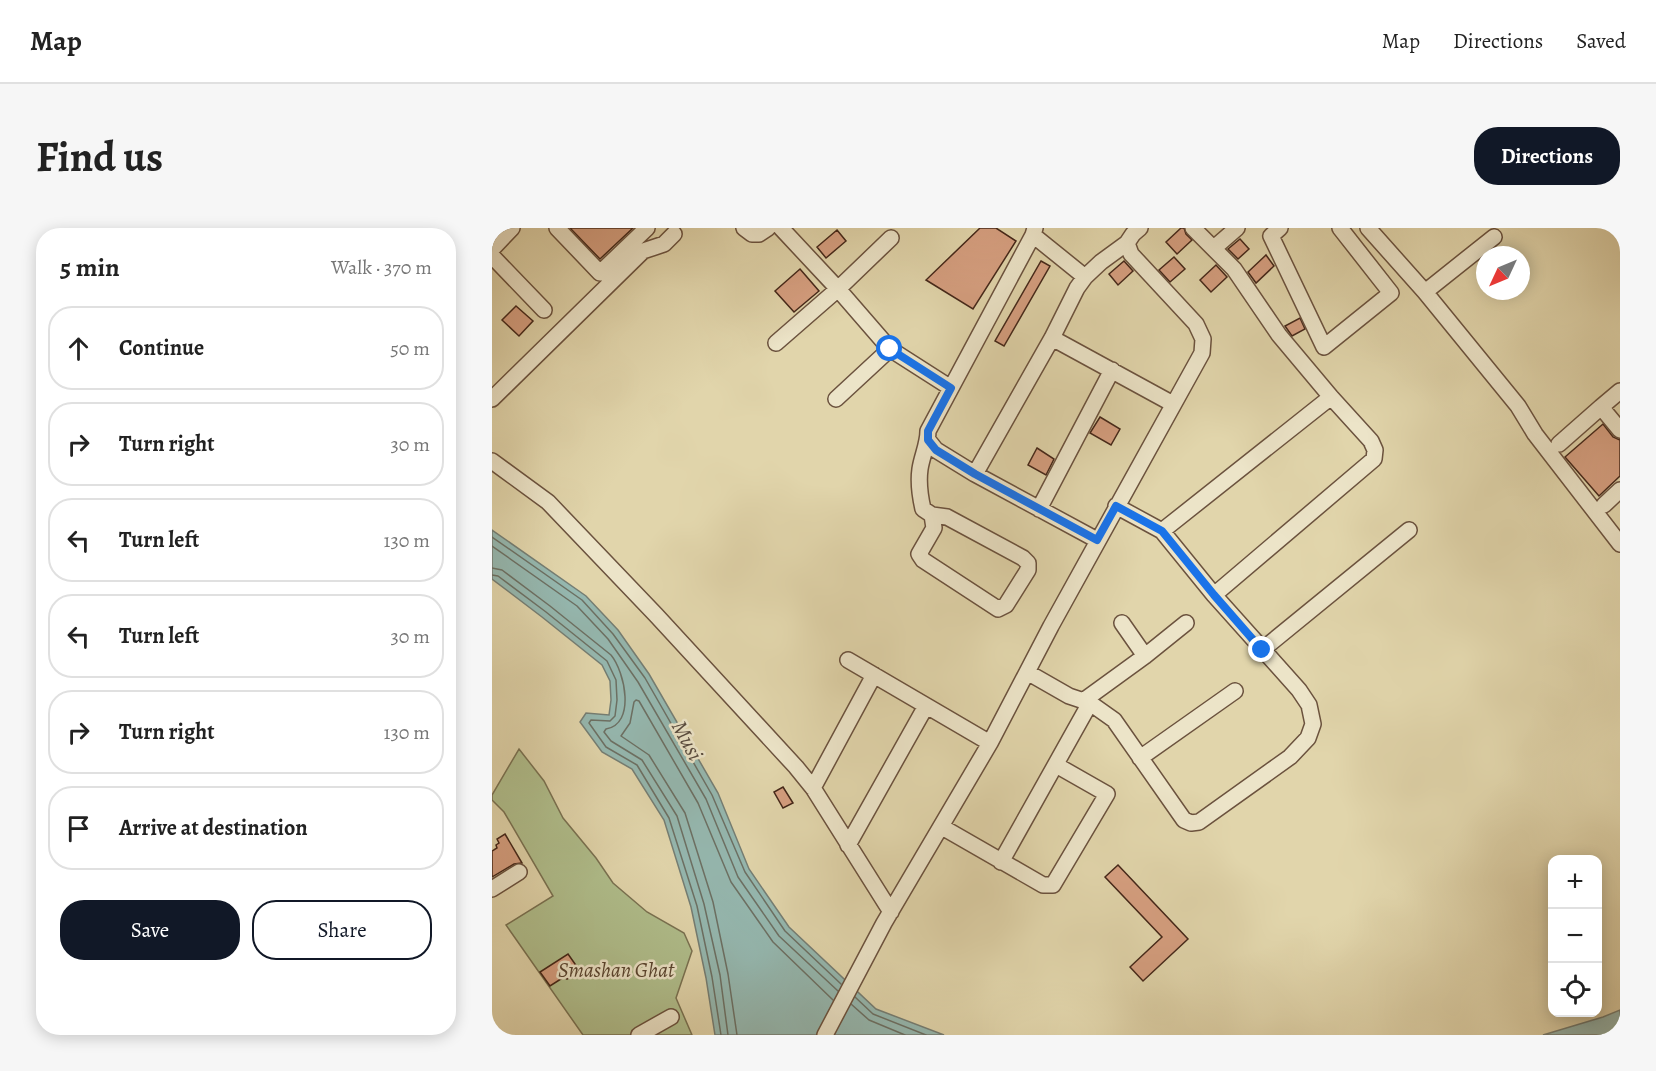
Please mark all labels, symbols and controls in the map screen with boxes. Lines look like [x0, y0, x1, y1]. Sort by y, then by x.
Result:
text: Map [30, 22, 82, 60]
text: Map [1382, 27, 1420, 55]
text: Directions [1453, 27, 1543, 55]
text: Saved [1576, 27, 1626, 55]
button: Directions [1474, 127, 1620, 185]
text: Find us [36, 128, 163, 185]
north arrow [1476, 246, 1530, 300]
text: 5 min [60, 250, 120, 285]
text: Walk · 370 m [331, 254, 432, 281]
icon: ahead [62, 332, 95, 365]
text: Continue [119, 333, 204, 363]
text: 50 m [390, 335, 430, 362]
route start [876, 335, 902, 361]
icon: right [62, 428, 95, 461]
text: Turn right [119, 429, 215, 459]
text: 30 m [390, 431, 430, 458]
icon: left [62, 524, 95, 557]
text: Turn left [119, 525, 199, 555]
text: 130 m [384, 527, 430, 554]
icon: left [62, 620, 95, 653]
text: Turn left [119, 621, 199, 651]
text: 30 m [390, 623, 430, 650]
route end [1248, 636, 1274, 662]
water label: Musi [664, 715, 710, 766]
icon: right [62, 716, 95, 749]
text: Turn right [119, 717, 215, 747]
text: 130 m [384, 719, 430, 746]
icon: arrive [62, 812, 95, 845]
text: Arrive at destination [119, 813, 308, 843]
map controls [1548, 855, 1602, 1017]
button: + [1548, 855, 1602, 909]
button: Save [60, 900, 240, 960]
button: Share [252, 900, 432, 960]
button: − [1548, 909, 1602, 963]
park label: Smashan Ghat [558, 956, 675, 984]
button: locate [1548, 963, 1602, 1017]

